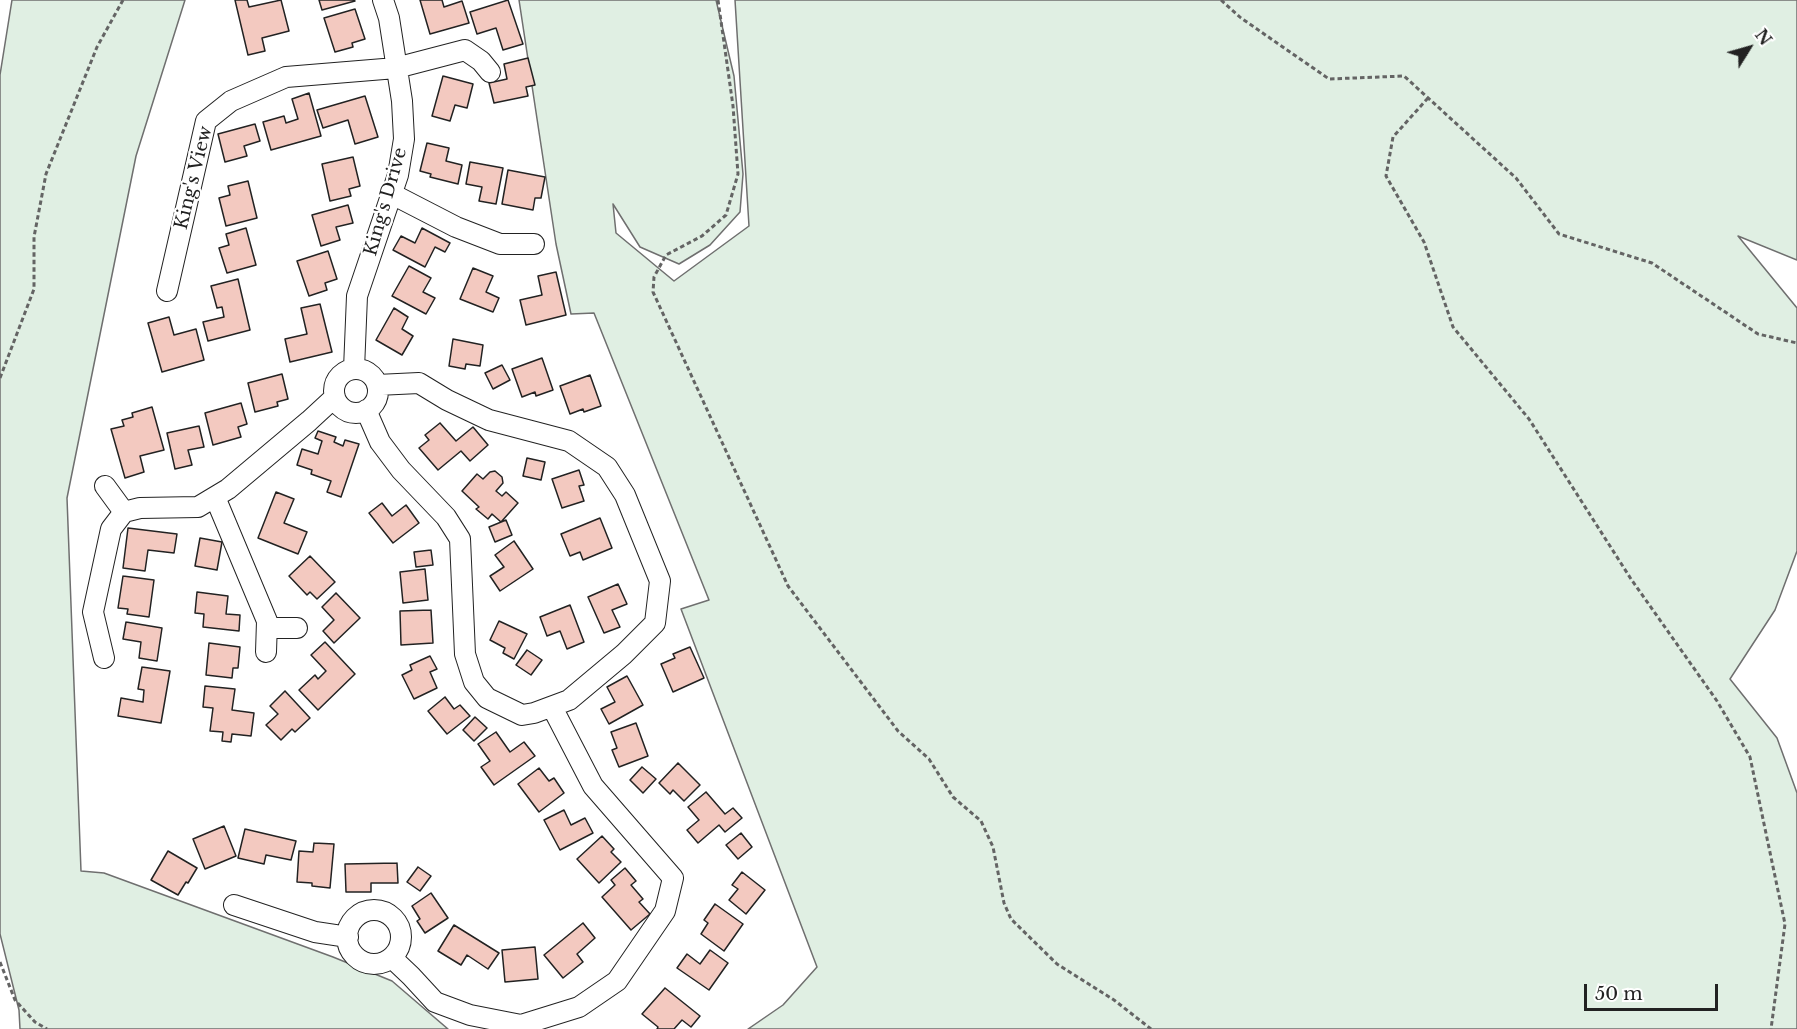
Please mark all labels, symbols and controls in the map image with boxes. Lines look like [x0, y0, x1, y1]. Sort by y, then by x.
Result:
north arrow [1719, 18, 1779, 78]
text: N [1751, 25, 1776, 49]
street label: King's View [171, 124, 217, 232]
street label: King's Drive [360, 145, 412, 259]
scale bar [1587, 972, 1720, 1010]
text: 50 m [1595, 983, 1643, 1005]

